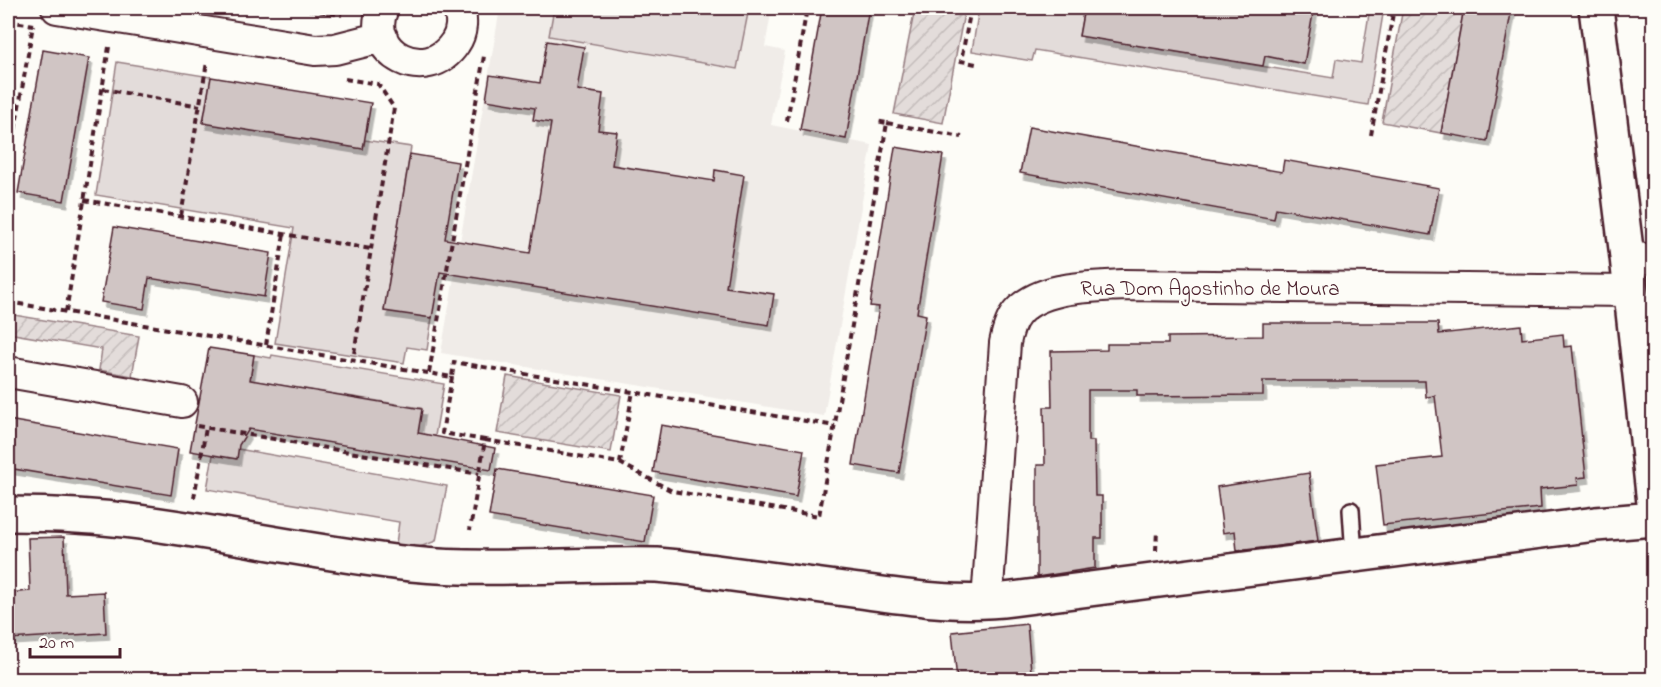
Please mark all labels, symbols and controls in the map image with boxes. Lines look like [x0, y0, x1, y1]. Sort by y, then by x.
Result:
street label: Rua Dom Agostinho de Moura [1080, 275, 1340, 307]
scale bar [30, 621, 120, 659]
text: 20 m [39, 631, 74, 657]

